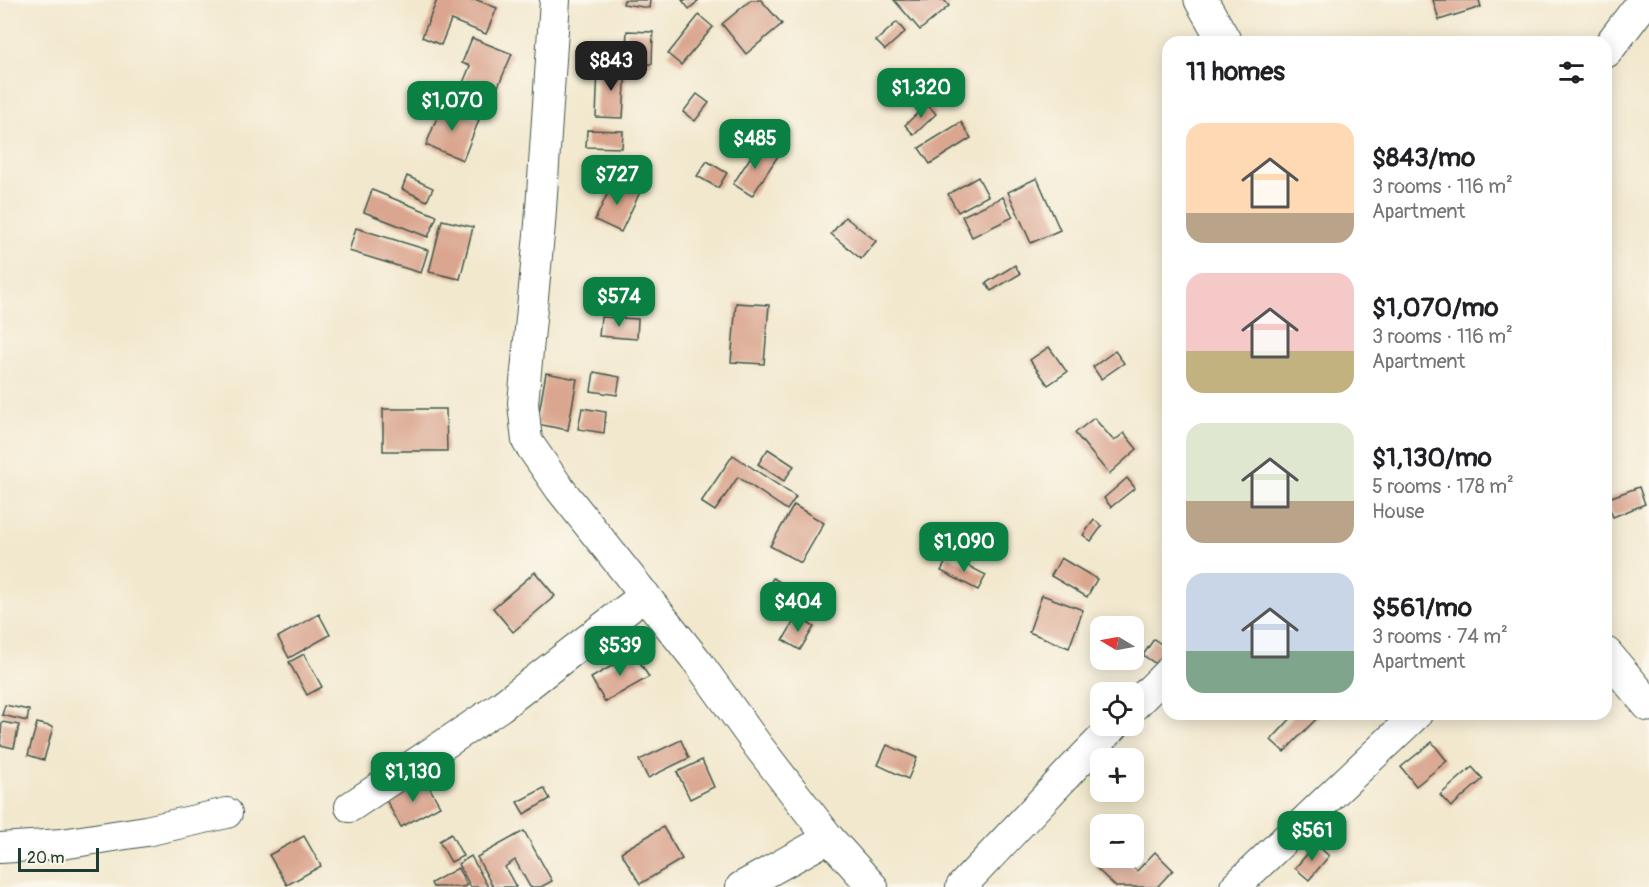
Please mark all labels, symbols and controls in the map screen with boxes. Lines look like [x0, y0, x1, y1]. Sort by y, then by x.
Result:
pin: $843 [575, 41, 647, 92]
text: $843 [589, 48, 633, 73]
text: 11 homes [1186, 56, 1285, 88]
icon: filters [1555, 56, 1588, 89]
pin: $1,320 [872, 68, 970, 119]
text: $1,320 [891, 75, 951, 100]
pin: $1,070 [403, 81, 501, 132]
text: $1,070 [421, 88, 483, 113]
pin: $485 [719, 119, 791, 170]
text: $485 [733, 126, 777, 151]
text: $843/mo [1372, 142, 1475, 174]
icon: home [1234, 147, 1306, 219]
pin: $727 [581, 155, 653, 206]
text: $727 [595, 162, 639, 187]
text: 3 rooms · 116 m² [1372, 174, 1513, 199]
text: Apartment [1372, 199, 1465, 224]
pin: $574 [583, 277, 655, 328]
text: $574 [597, 284, 641, 309]
text: $1,070/mo [1372, 292, 1499, 324]
icon: home [1234, 297, 1306, 369]
text: 3 rooms · 116 m² [1372, 324, 1513, 349]
text: Apartment [1372, 349, 1465, 374]
text: $1,130/mo [1372, 442, 1492, 474]
icon: home [1234, 447, 1306, 519]
text: 5 rooms · 178 m² [1372, 474, 1514, 499]
text: House [1372, 499, 1424, 524]
pin: $1,090 [915, 522, 1013, 573]
text: $1,090 [933, 529, 995, 554]
pin: $404 [762, 582, 834, 633]
text: $404 [774, 589, 822, 614]
text: $561/mo [1372, 592, 1472, 624]
icon: home [1234, 597, 1306, 669]
north arrow [1090, 616, 1144, 670]
map controls [1090, 616, 1144, 868]
text: 3 rooms · 74 m² [1372, 624, 1508, 649]
pin: $539 [584, 626, 656, 677]
text: $539 [598, 633, 642, 658]
text: Apartment [1372, 649, 1465, 674]
button: locate [1090, 682, 1144, 736]
button: + [1090, 748, 1144, 802]
pin: $1,130 [364, 752, 462, 803]
text: $1,130 [385, 759, 441, 784]
pin: $561 [1276, 811, 1348, 862]
button: − [1090, 814, 1144, 868]
text: $561 [1291, 818, 1333, 843]
scale bar [18, 845, 99, 872]
text: 20 m [27, 848, 65, 868]

